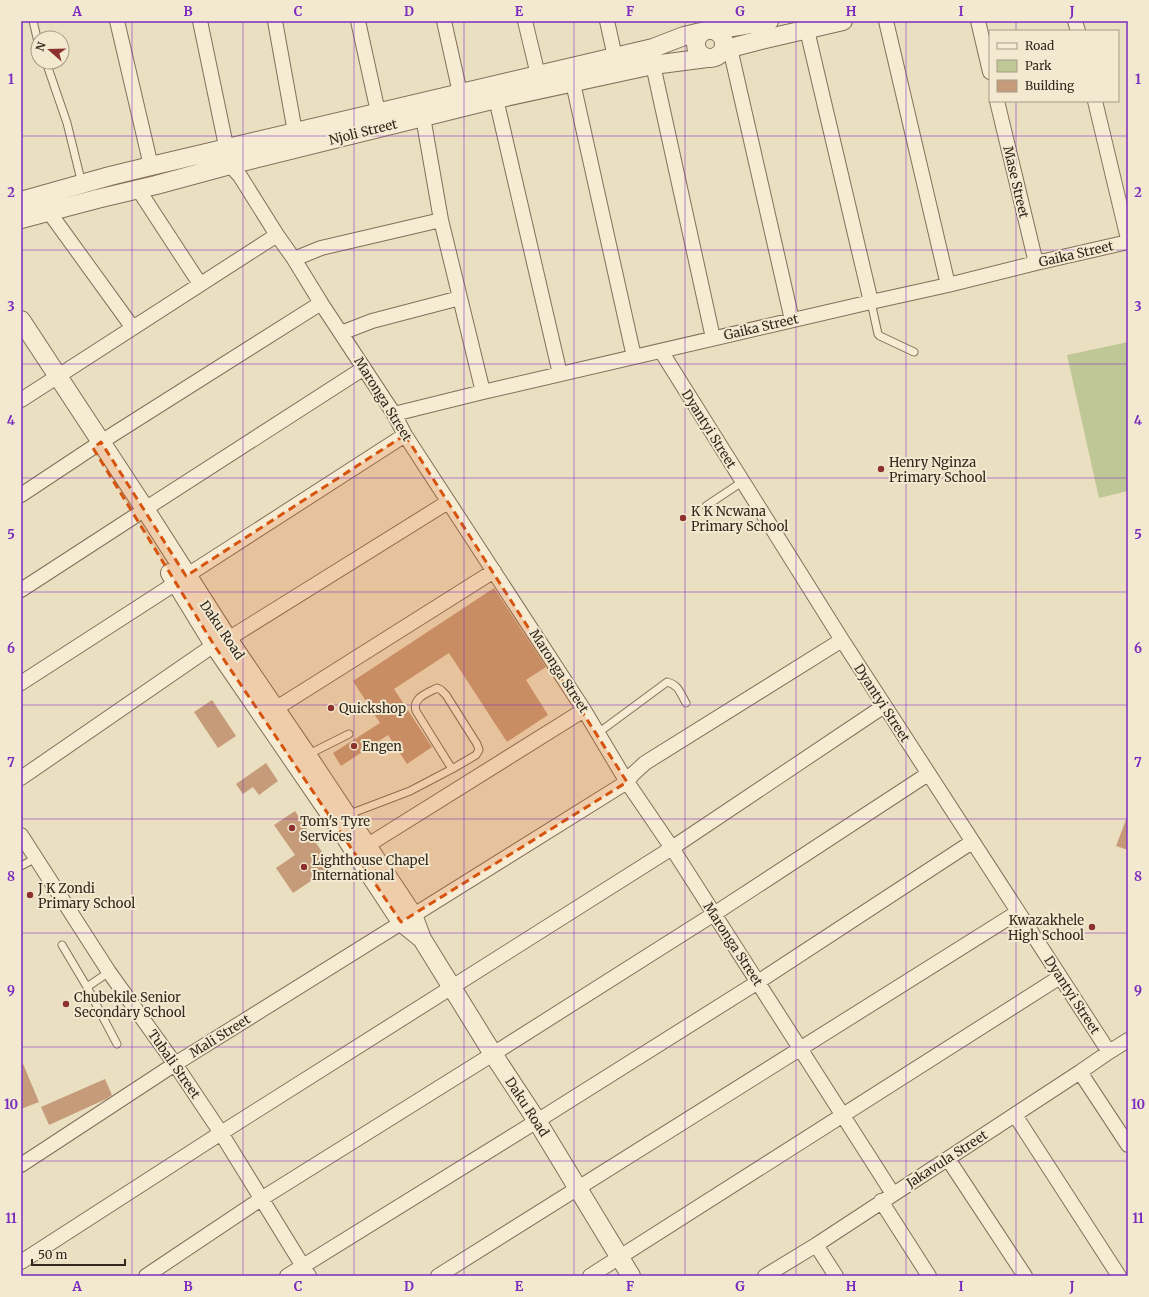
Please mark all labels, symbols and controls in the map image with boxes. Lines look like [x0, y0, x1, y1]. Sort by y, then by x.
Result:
text: A [71, 3, 82, 20]
text: B [183, 3, 193, 20]
text: C [294, 3, 303, 20]
text: D [404, 3, 414, 20]
text: E [515, 3, 524, 20]
text: F [626, 3, 634, 20]
text: G [735, 3, 745, 20]
text: H [846, 3, 857, 20]
text: I [958, 3, 964, 20]
text: J [1068, 3, 1075, 20]
north arrow [30, 30, 70, 70]
legend [989, 30, 1119, 102]
text: Road [1025, 38, 1054, 53]
text: N [33, 40, 49, 53]
text: Park [1025, 58, 1052, 73]
text: 1 [8, 71, 14, 88]
text: 1 [1135, 71, 1141, 88]
text: Building [1025, 78, 1075, 93]
street label: Njoli Street [327, 115, 399, 149]
street label: Mase Street [999, 144, 1033, 220]
text: 2 [7, 184, 15, 201]
text: 2 [1134, 184, 1142, 201]
street label: Gaika Street [1037, 237, 1115, 271]
text: 3 [7, 298, 15, 315]
text: 3 [1134, 298, 1142, 315]
street label: Gaika Street [722, 310, 800, 344]
street label: Maronga Street [350, 354, 416, 444]
street label: Dyantyi Street [678, 386, 740, 472]
text: 4 [7, 412, 16, 429]
text: 4 [1134, 412, 1143, 429]
place label: Henry Nginza Primary School [889, 454, 986, 486]
marker: Henry Nginza Primary School [876, 464, 886, 474]
place label: K K Ncwana Primary School [691, 503, 788, 535]
marker: K K Ncwana Primary School [678, 513, 688, 523]
text: 5 [7, 526, 15, 543]
text: 5 [1134, 526, 1142, 543]
street label: Daku Road [196, 597, 248, 663]
street label: Maronga Street [526, 626, 592, 716]
text: 6 [7, 640, 15, 657]
text: 6 [1134, 640, 1142, 657]
street label: Dyantyi Street [850, 661, 914, 745]
place label: Quickshop [339, 700, 406, 717]
marker: Quickshop [326, 703, 336, 713]
place label: Engen [362, 738, 402, 755]
marker: Engen [349, 741, 359, 751]
text: 7 [7, 754, 15, 771]
text: 7 [1134, 754, 1142, 771]
place label: Tom's Tyre Services [300, 813, 370, 845]
marker: Tom's Tyre Services [287, 823, 297, 833]
place label: Lighthouse Chapel International [312, 852, 429, 884]
marker: Lighthouse Chapel International [299, 862, 309, 872]
text: 8 [7, 868, 15, 885]
text: 8 [1134, 868, 1142, 885]
place label: J K Zondi Primary School [37, 880, 135, 912]
marker: J K Zondi Primary School [25, 890, 35, 900]
street label: Maronga Street [700, 899, 766, 989]
place label: Kwazakhele High School [1008, 912, 1084, 944]
marker: Kwazakhele High School [1087, 922, 1097, 932]
street label: Dyantyi Street [1040, 953, 1104, 1037]
text: 9 [7, 982, 15, 999]
text: 9 [1134, 982, 1142, 999]
place label: Chubekile Senior Secondary School [74, 989, 186, 1021]
marker: Chubekile Senior Secondary School [61, 999, 71, 1009]
street label: Mali Street [186, 1011, 254, 1061]
street label: Tubali Street [144, 1026, 204, 1102]
street label: Daku Road [501, 1074, 553, 1140]
text: 10 [4, 1096, 18, 1113]
text: 10 [1131, 1096, 1145, 1113]
street label: Jakavula Street [902, 1126, 991, 1192]
text: 11 [5, 1210, 17, 1227]
text: 11 [1132, 1210, 1144, 1227]
scale bar [32, 1241, 125, 1267]
text: 50 m [38, 1247, 67, 1262]
text: A [71, 1278, 82, 1295]
text: B [183, 1278, 193, 1295]
text: C [294, 1278, 303, 1295]
text: D [404, 1278, 414, 1295]
text: E [515, 1278, 524, 1295]
text: F [626, 1278, 634, 1295]
text: G [735, 1278, 745, 1295]
text: H [846, 1278, 857, 1295]
text: I [958, 1278, 964, 1295]
text: J [1068, 1278, 1075, 1295]

